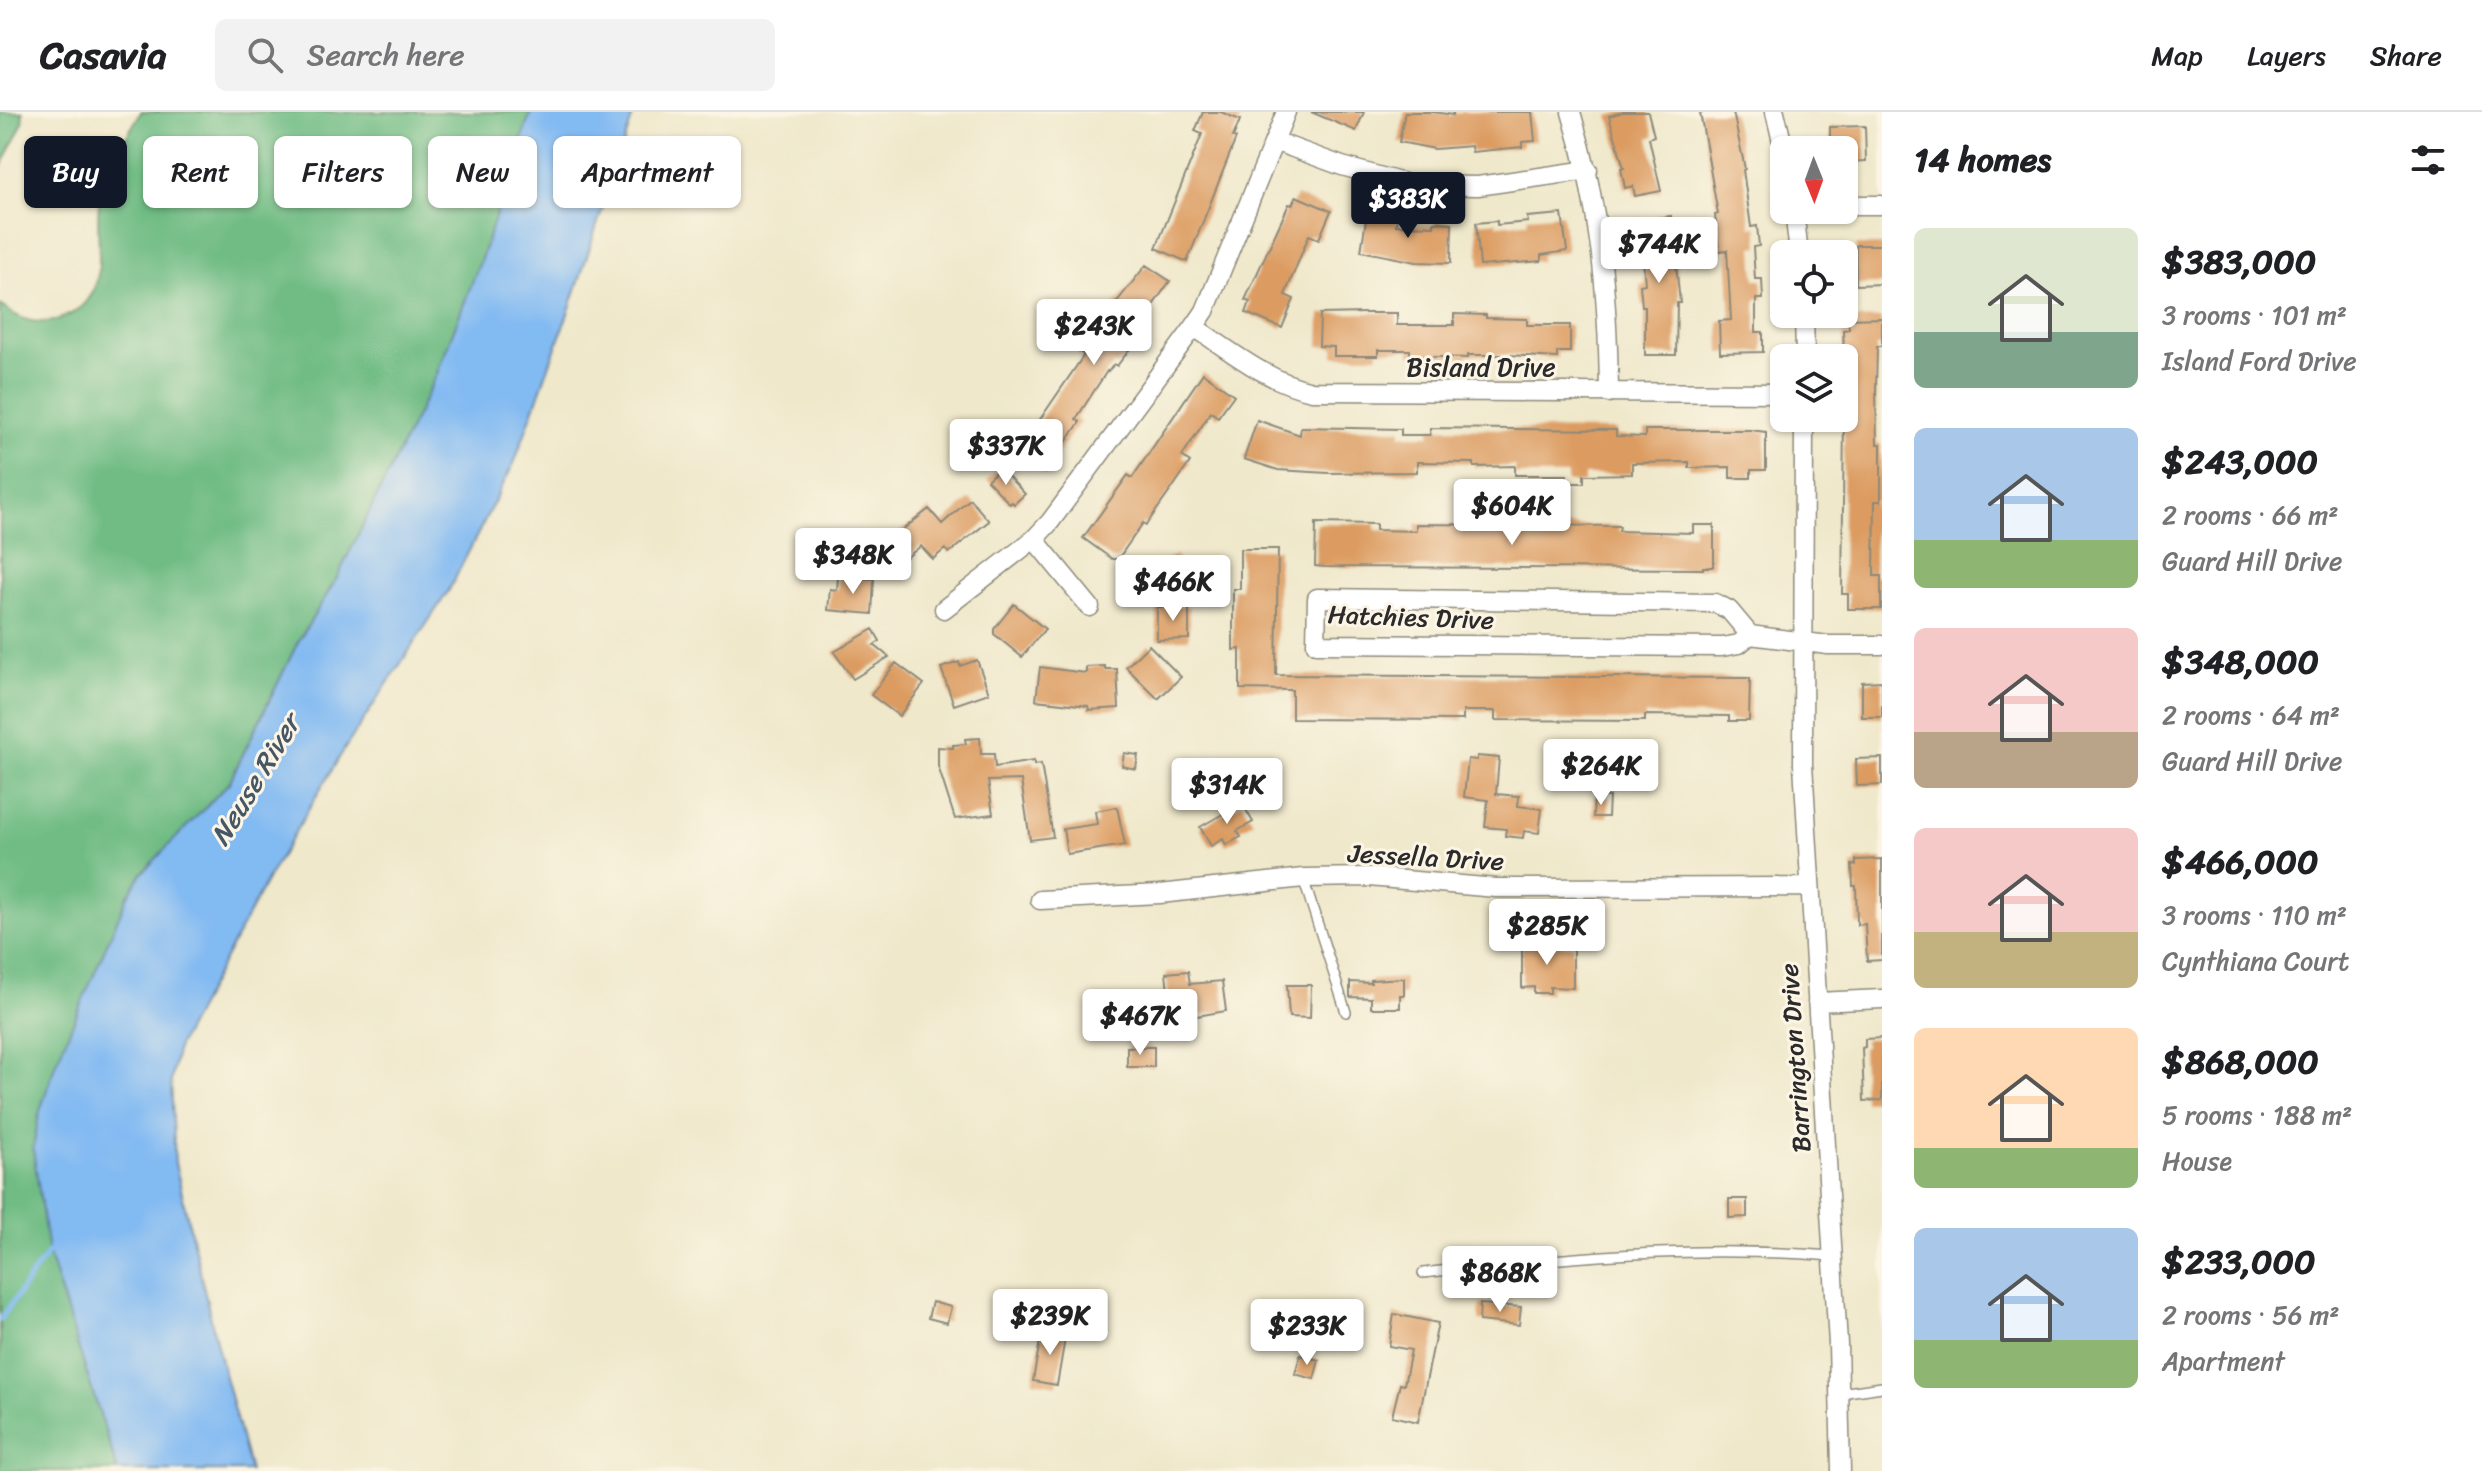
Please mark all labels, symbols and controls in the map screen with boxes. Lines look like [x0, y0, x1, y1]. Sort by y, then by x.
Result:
search box [215, 19, 775, 91]
text: Casavia [40, 22, 167, 89]
text: Search here [307, 28, 465, 82]
text: Map [2151, 31, 2203, 80]
text: Layers [2247, 31, 2326, 80]
text: Share [2370, 31, 2442, 80]
icon: search [243, 33, 287, 77]
text: 14 homes [1914, 130, 2051, 190]
chip: Buy [24, 136, 127, 208]
chip: Rent [143, 136, 258, 208]
chip: Filters [274, 136, 412, 208]
chip: New [428, 136, 537, 208]
chip: Apartment [553, 136, 741, 208]
north arrow [1770, 136, 1858, 224]
map controls [1770, 136, 1858, 432]
icon: filters [2406, 138, 2450, 182]
pin: $383K [1352, 172, 1464, 240]
text: $383K [1369, 175, 1447, 221]
pin: $744K [1603, 217, 1715, 285]
text: $744K [1619, 220, 1699, 266]
text: $383,000 [2162, 232, 2316, 292]
button: locate [1770, 240, 1858, 328]
icon: home [1978, 260, 2074, 356]
text: 3 rooms · 101 m² [2162, 292, 2347, 338]
pin: $243K [1038, 299, 1150, 367]
text: $243K [1055, 302, 1133, 348]
text: Island Ford Drive [2162, 338, 2357, 384]
street label: Bisland Drive [1406, 344, 1556, 390]
button: layers [1770, 344, 1858, 432]
pin: $337K [950, 419, 1062, 487]
text: $337K [968, 422, 1044, 468]
text: $243,000 [2162, 432, 2318, 492]
icon: home [1978, 460, 2074, 556]
pin: $604K [1456, 479, 1568, 547]
text: $604K [1472, 482, 1552, 528]
text: 2 rooms · 66 m² [2162, 492, 2338, 538]
pin: $348K [797, 528, 909, 596]
text: $348K [813, 531, 893, 577]
text: Guard Hill Drive [2162, 538, 2342, 584]
pin: $466K [1117, 555, 1229, 623]
text: $466K [1133, 558, 1213, 604]
street label: Hatchies Drive [1327, 591, 1495, 643]
text: $348,000 [2162, 632, 2319, 692]
icon: home [1978, 660, 2074, 756]
text: 2 rooms · 64 m² [2162, 692, 2340, 738]
water label: Neuse River [196, 701, 316, 855]
text: Guard Hill Drive [2162, 738, 2342, 784]
pin: $264K [1545, 739, 1657, 807]
text: $264K [1561, 742, 1641, 788]
pin: $314K [1171, 758, 1283, 826]
text: $314K [1190, 761, 1264, 807]
street label: Jessella Drive [1346, 830, 1505, 884]
text: $466,000 [2162, 832, 2318, 892]
icon: home [1978, 860, 2074, 956]
text: 3 rooms · 110 m² [2162, 892, 2347, 938]
pin: $285K [1491, 899, 1603, 967]
text: $285K [1507, 902, 1587, 948]
text: Cynthiana Court [2162, 938, 2349, 984]
street label: Barrington Drive [1765, 962, 1825, 1154]
pin: $467K [1084, 989, 1196, 1057]
text: $467K [1100, 992, 1180, 1038]
text: $868,000 [2162, 1032, 2319, 1092]
icon: home [1978, 1060, 2074, 1156]
text: 5 rooms · 188 m² [2162, 1092, 2352, 1138]
text: House [2162, 1138, 2232, 1184]
text: $233,000 [2162, 1232, 2315, 1292]
pin: $868K [1444, 1246, 1556, 1314]
text: $868K [1460, 1249, 1540, 1295]
icon: home [1978, 1260, 2074, 1356]
pin: $239K [994, 1289, 1106, 1357]
text: $239K [1011, 1292, 1089, 1338]
text: 2 rooms · 56 m² [2162, 1292, 2340, 1338]
pin: $233K [1251, 1299, 1363, 1367]
text: $233K [1269, 1302, 1345, 1348]
text: Apartment [2162, 1338, 2285, 1384]

